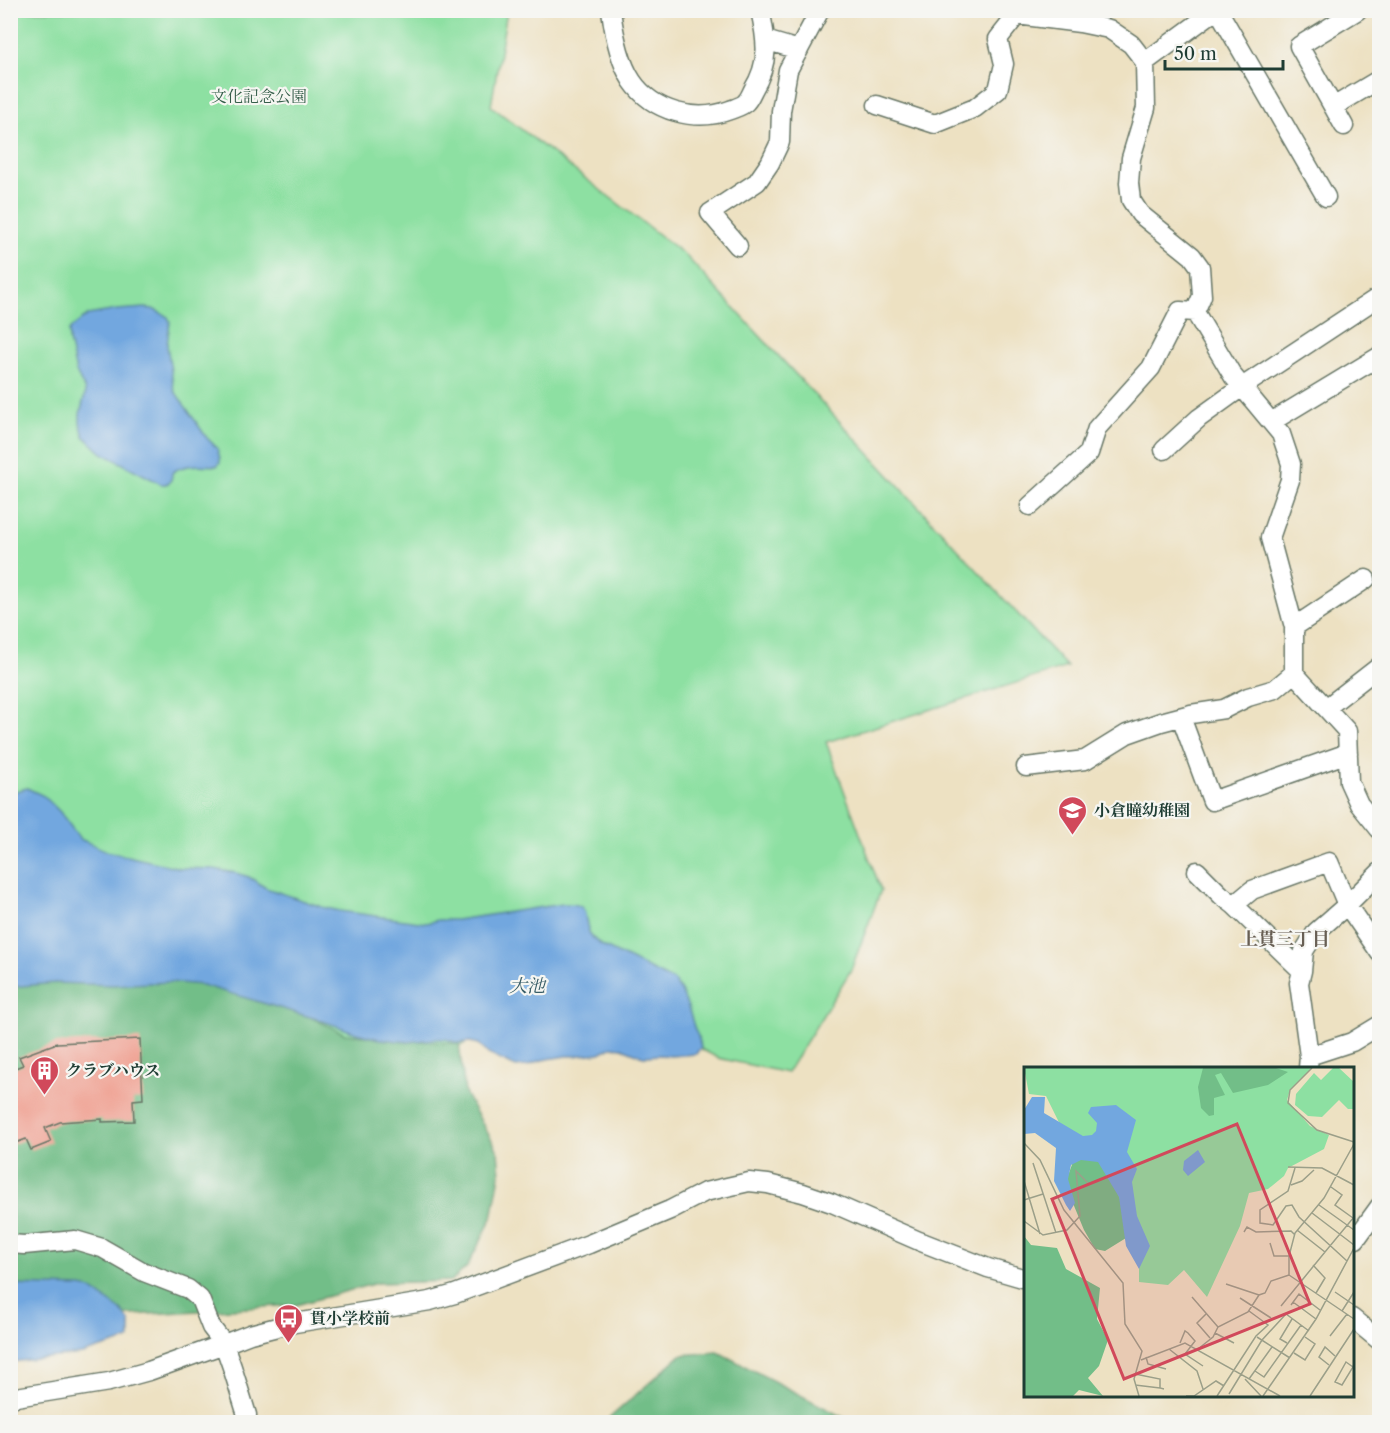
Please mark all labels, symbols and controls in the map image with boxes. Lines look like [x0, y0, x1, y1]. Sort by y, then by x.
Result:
scale bar [1165, 33, 1284, 71]
text: 50 m [1174, 43, 1217, 65]
park label: 文化記念公園 [211, 86, 307, 106]
school or university icon: 小倉瞳幼稚園 [1057, 794, 1089, 836]
place label: 小倉瞳幼稚園 [1094, 800, 1190, 820]
district label: 上貫三丁目 [1240, 928, 1330, 950]
water label: 大池 [509, 975, 547, 997]
building icon: クラブハウス [29, 1054, 61, 1096]
place label: クラブハウス [66, 1060, 160, 1080]
inset map [1024, 1067, 1354, 1397]
bus stop icon: 貫小学校前 [273, 1302, 305, 1344]
place label: 貫小学校前 [310, 1308, 390, 1328]

